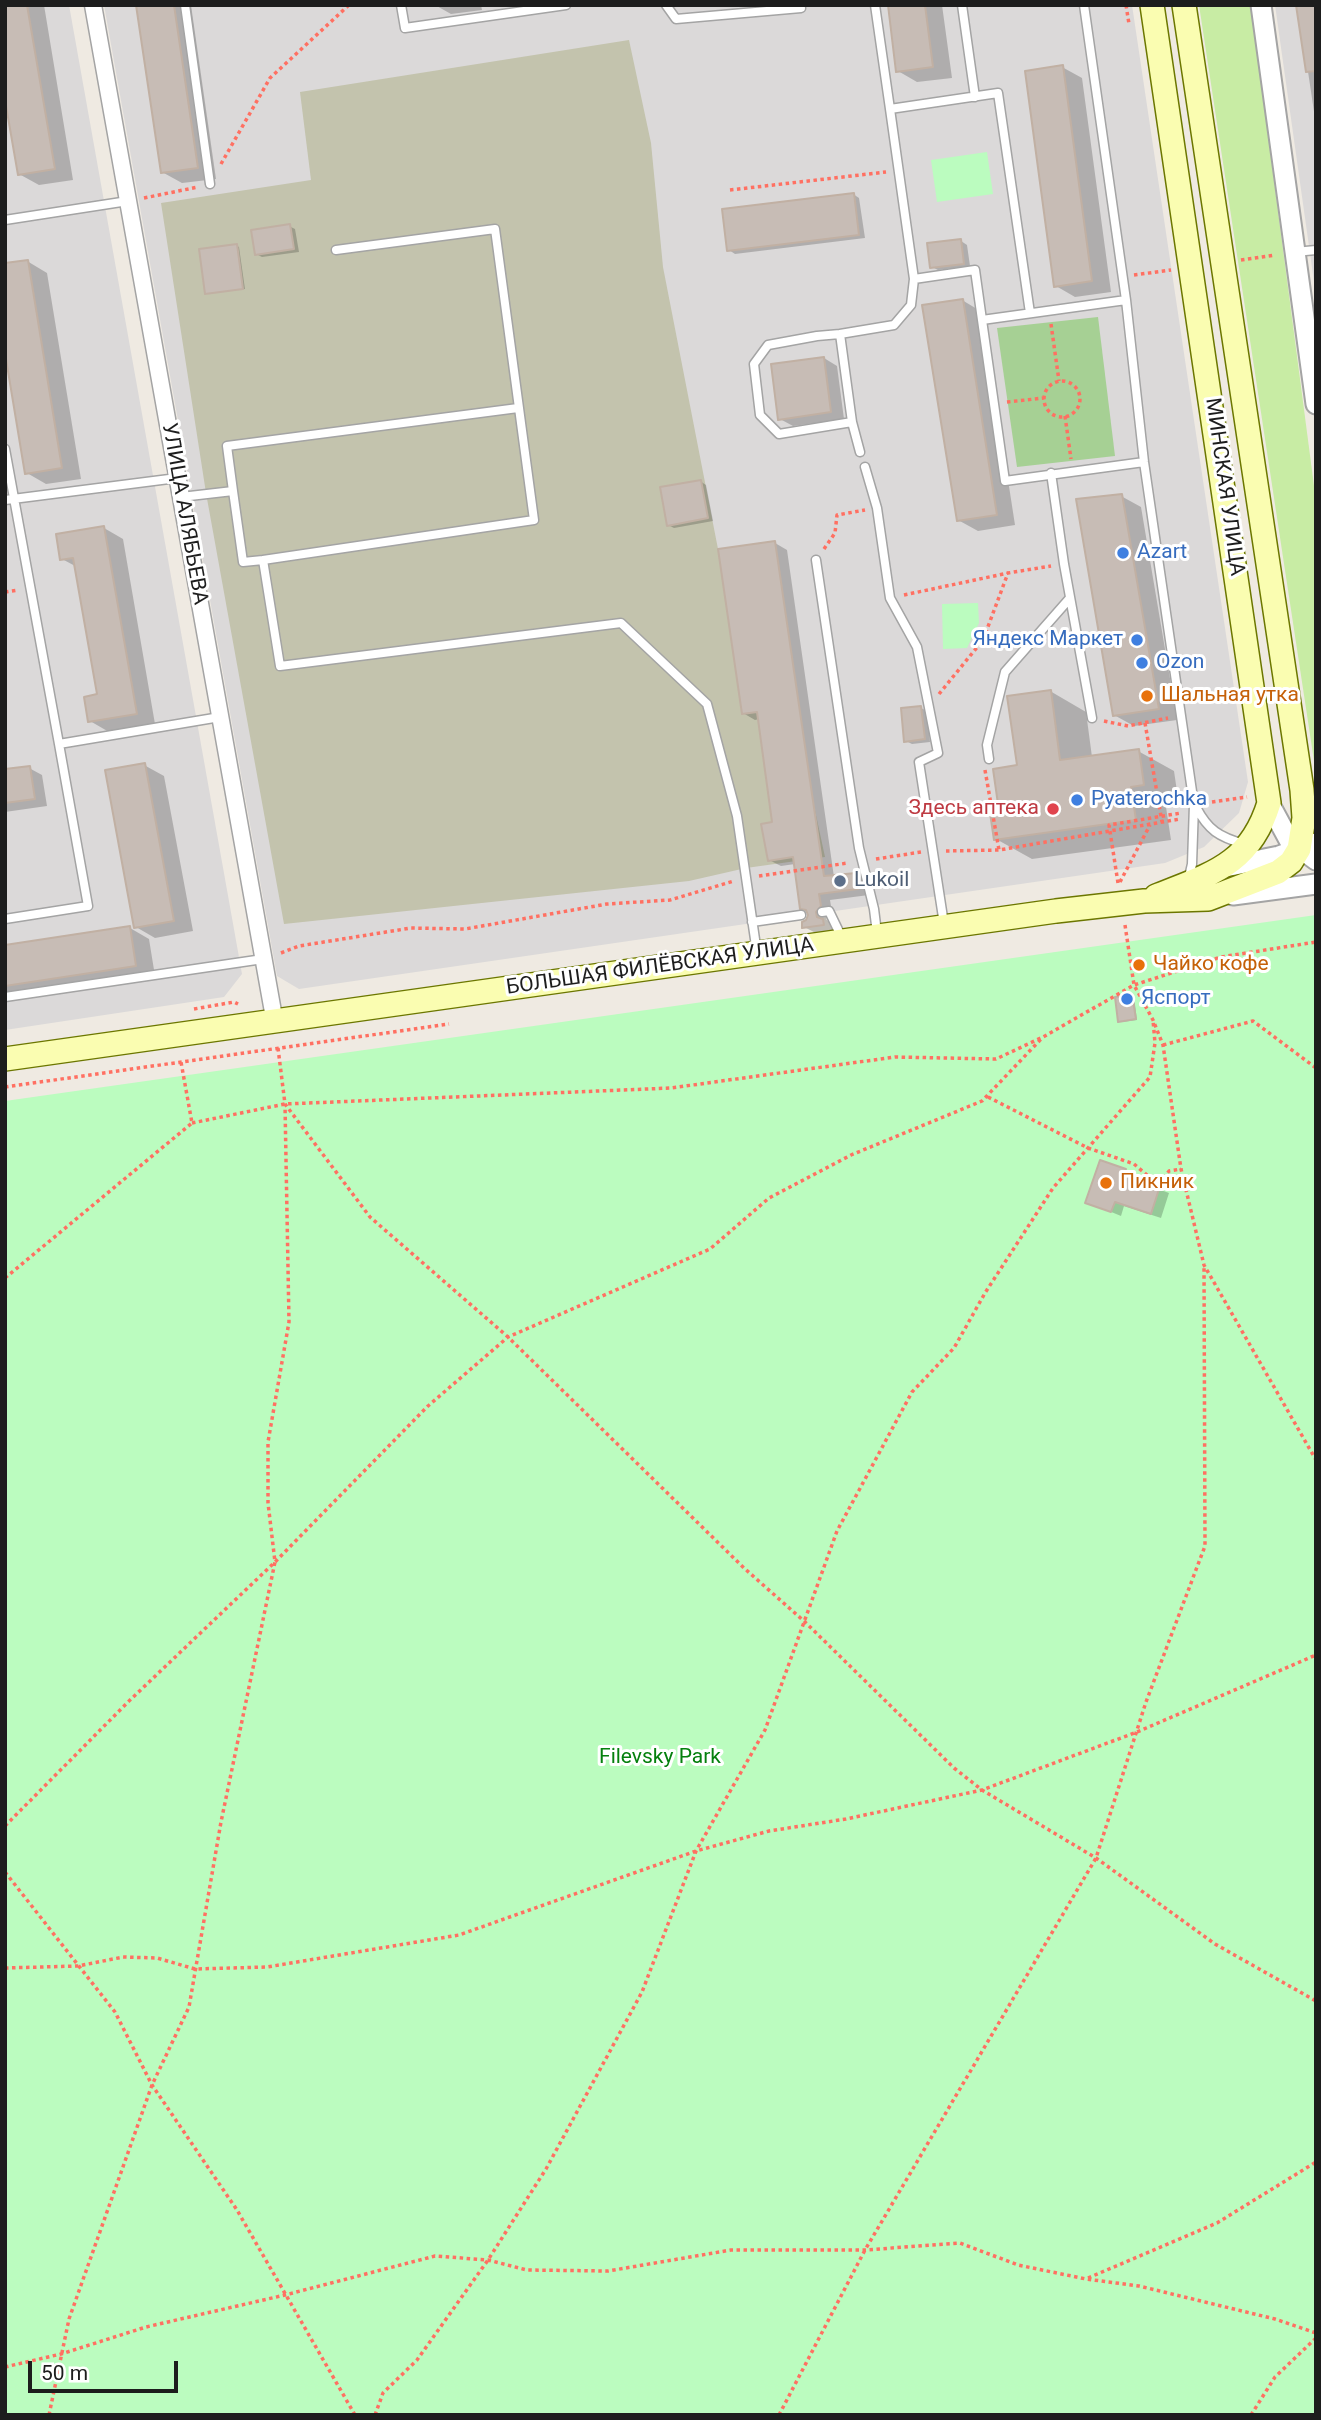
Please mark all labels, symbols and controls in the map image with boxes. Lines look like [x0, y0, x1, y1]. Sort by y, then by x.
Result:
street label: МИНСКАЯ УЛИЦА [1199, 396, 1249, 578]
street label: УЛИЦА АЛЯБЬЕВА [156, 421, 212, 607]
place label: Azart [1137, 540, 1187, 566]
marker: Azart [1115, 545, 1131, 561]
place label: Яндекс Маркет [972, 627, 1123, 653]
marker: Яндекс Маркет [1129, 632, 1145, 648]
place label: Ozon [1156, 650, 1204, 676]
marker: Ozon [1134, 655, 1150, 671]
place label: Шальная утка [1161, 683, 1299, 709]
marker: Шальная утка [1139, 688, 1155, 704]
place label: Pyaterochka [1091, 787, 1207, 813]
marker: Pyaterochka [1069, 792, 1085, 808]
place label: Здесь аптека [908, 796, 1039, 822]
marker: Здесь аптека [1045, 801, 1061, 817]
place label: Lukoil [854, 868, 909, 894]
marker: Lukoil [832, 873, 848, 889]
street label: БОЛЬШАЯ ФИЛЁВСКАЯ УЛИЦА [505, 933, 815, 1001]
place label: Чайко кофе [1153, 952, 1269, 978]
marker: Чайко кофе [1131, 957, 1147, 973]
place label: Яспорт [1141, 986, 1211, 1012]
marker: Яспорт [1119, 991, 1135, 1007]
place label: Пикник [1120, 1170, 1194, 1196]
marker: Пикник [1098, 1175, 1114, 1191]
park label: Filevsky Park [599, 1745, 721, 1771]
scale bar [32, 2346, 182, 2390]
text: 50 m [41, 2361, 88, 2385]

